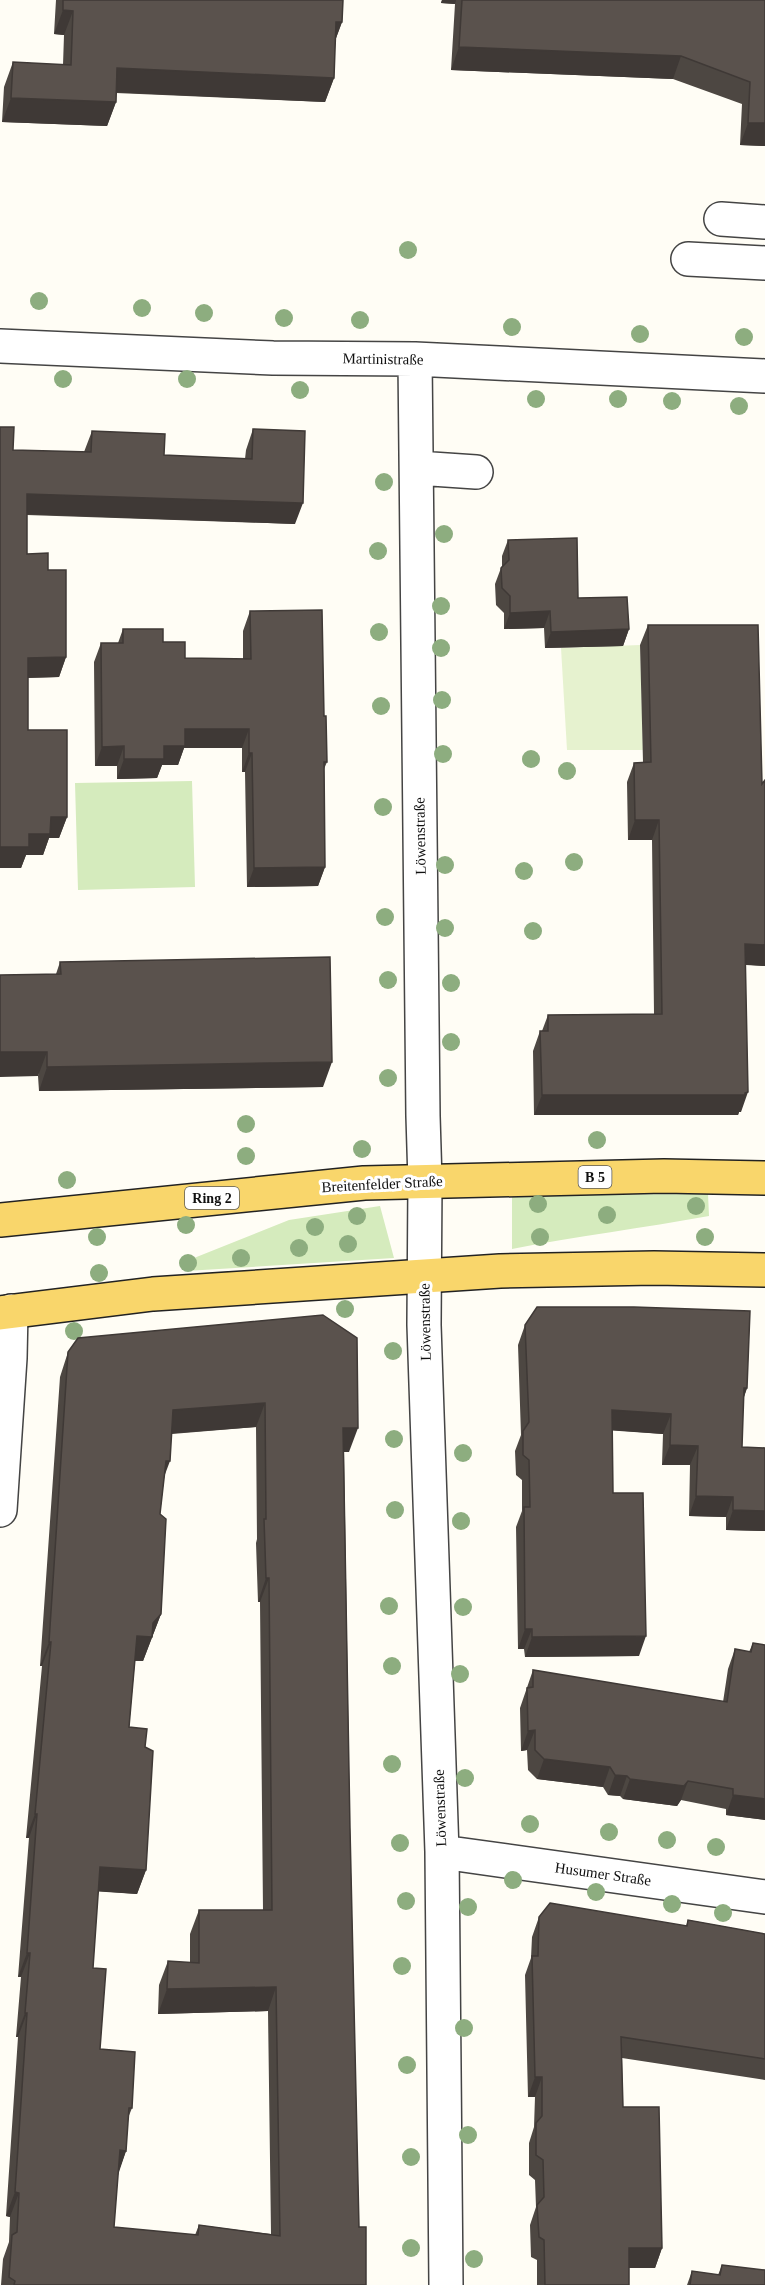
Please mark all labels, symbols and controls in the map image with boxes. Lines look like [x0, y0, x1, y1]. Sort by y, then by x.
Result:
street label: Martinistraße [342, 350, 424, 368]
street label: Löwenstraße [411, 797, 429, 875]
road number: B 5 [578, 1166, 612, 1188]
street label: Breitenfelder Straße [321, 1173, 443, 1195]
road number: Ring 2 [185, 1187, 239, 1209]
street label: Löwenstraße [416, 1283, 434, 1361]
street label: Löwenstraße [431, 1769, 449, 1847]
street label: Husumer Straße [554, 1859, 653, 1889]

